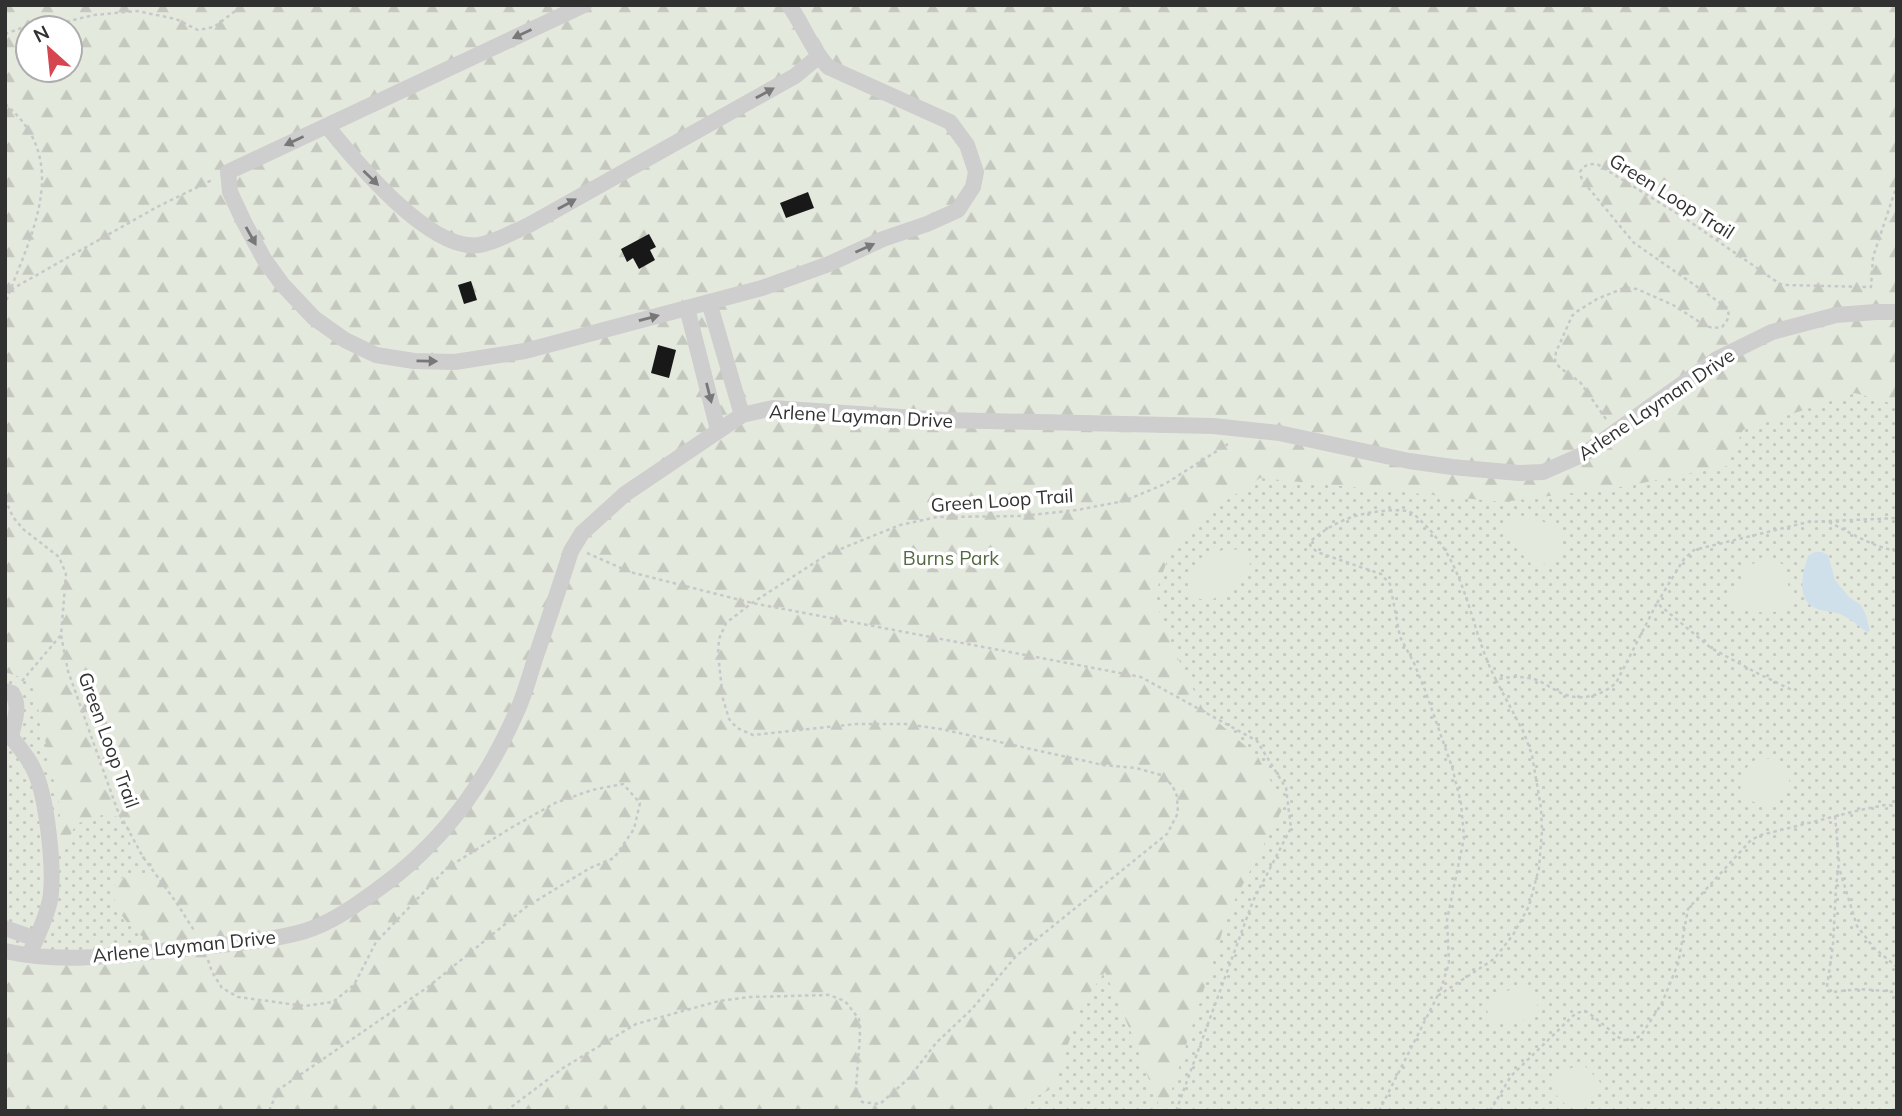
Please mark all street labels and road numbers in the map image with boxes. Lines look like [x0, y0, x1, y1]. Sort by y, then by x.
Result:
street label: Green Loop Trail [1605, 148, 1739, 244]
street label: Arlene Layman Drive [1573, 343, 1739, 465]
street label: Arlene Layman Drive [769, 399, 953, 433]
street label: Green Loop Trail [930, 483, 1074, 517]
street label: Green Loop Trail [73, 669, 145, 811]
street label: Arlene Layman Drive [91, 924, 277, 968]

